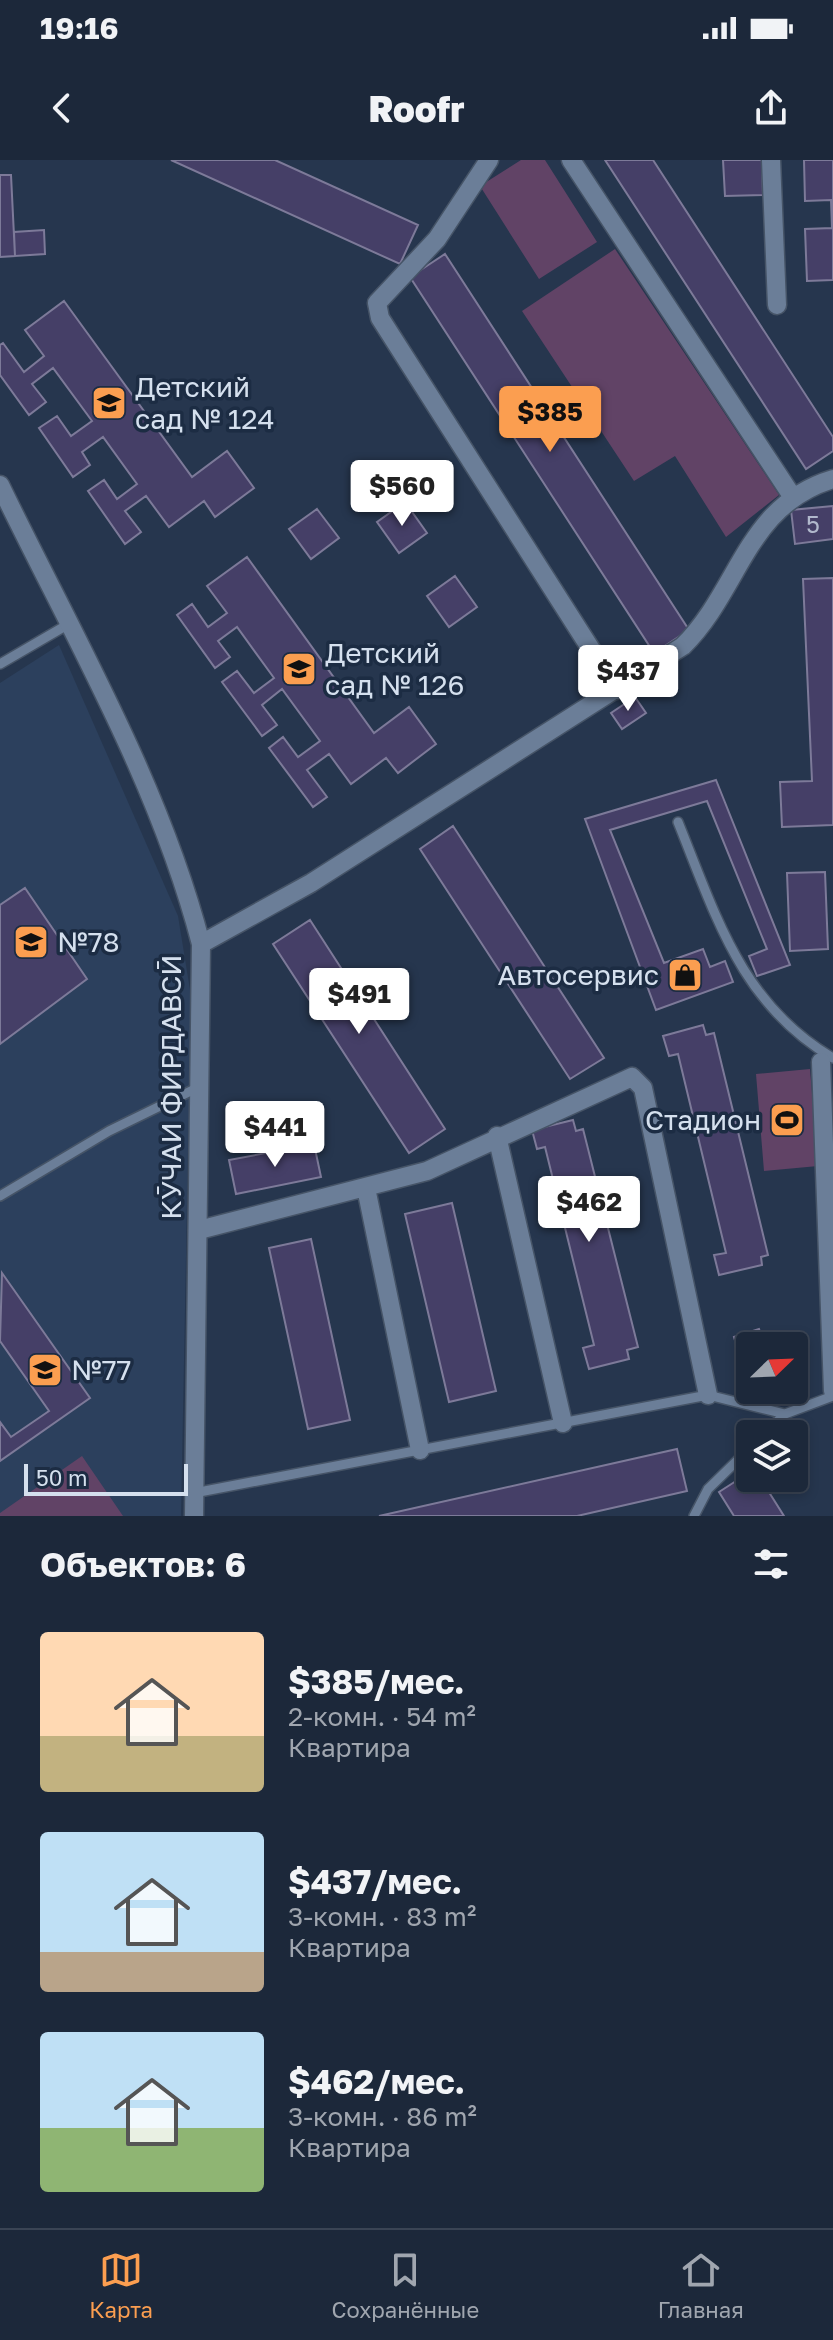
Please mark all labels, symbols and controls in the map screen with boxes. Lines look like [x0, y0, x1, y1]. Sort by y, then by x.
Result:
text: 19:16 [40, 10, 119, 46]
icon: back [40, 86, 84, 130]
icon: share [749, 86, 793, 130]
text: Roofr [369, 87, 464, 130]
place label: Детский сад № 124 [135, 370, 275, 435]
school or university icon: Детский сад № 124 [90, 384, 128, 422]
pin: $385 [503, 386, 597, 454]
text: $385 [517, 396, 583, 427]
pin: $560 [355, 460, 449, 528]
text: $560 [369, 470, 435, 501]
house number: 5 [806, 509, 820, 538]
place label: Детский сад № 126 [325, 636, 464, 701]
pin: $437 [581, 645, 675, 713]
school or university icon: Детский сад № 126 [280, 650, 318, 688]
text: $437 [596, 655, 660, 686]
school or university icon: №78 [12, 923, 50, 961]
place label: №78 [57, 925, 120, 958]
street label: КӮЧАИ ФИРДАВСӢ [154, 954, 187, 1220]
shop icon: Автосервис [666, 956, 704, 994]
place label: Автосервис [498, 958, 659, 991]
pin: $491 [312, 968, 406, 1036]
text: $491 [327, 978, 391, 1009]
pin: $441 [228, 1101, 322, 1169]
sports icon: Стадион [768, 1101, 806, 1139]
place label: Стадион [645, 1103, 761, 1136]
text: $441 [243, 1111, 307, 1142]
pin: $462 [542, 1176, 636, 1244]
text: $462 [556, 1186, 622, 1217]
north arrow [736, 1332, 808, 1404]
map controls [736, 1332, 808, 1492]
school or university icon: №77 [26, 1351, 64, 1389]
place label: №77 [71, 1353, 131, 1386]
button: layers [736, 1420, 808, 1492]
scale bar [24, 1460, 188, 1496]
text: 50 m [36, 1464, 87, 1491]
icon: filters [749, 1542, 793, 1586]
text: Объектов: 6 [40, 1544, 246, 1584]
text: $385/мес. [288, 1661, 465, 1701]
icon: home [104, 1664, 200, 1760]
text: 2-комн. · 54 m² [288, 1701, 476, 1732]
text: Квартира [288, 1732, 411, 1763]
text: $437/мес. [288, 1861, 462, 1901]
icon: home [104, 1864, 200, 1960]
text: 3-комн. · 83 m² [288, 1901, 476, 1932]
text: Квартира [288, 1932, 411, 1963]
text: $462/мес. [288, 2061, 465, 2101]
icon: home [104, 2064, 200, 2160]
text: 3-комн. · 86 m² [288, 2101, 477, 2132]
text: Квартира [288, 2132, 411, 2163]
tab: Карта [89, 2248, 153, 2323]
tab: Сохранённые [332, 2248, 479, 2323]
tab: Главная [658, 2248, 744, 2323]

